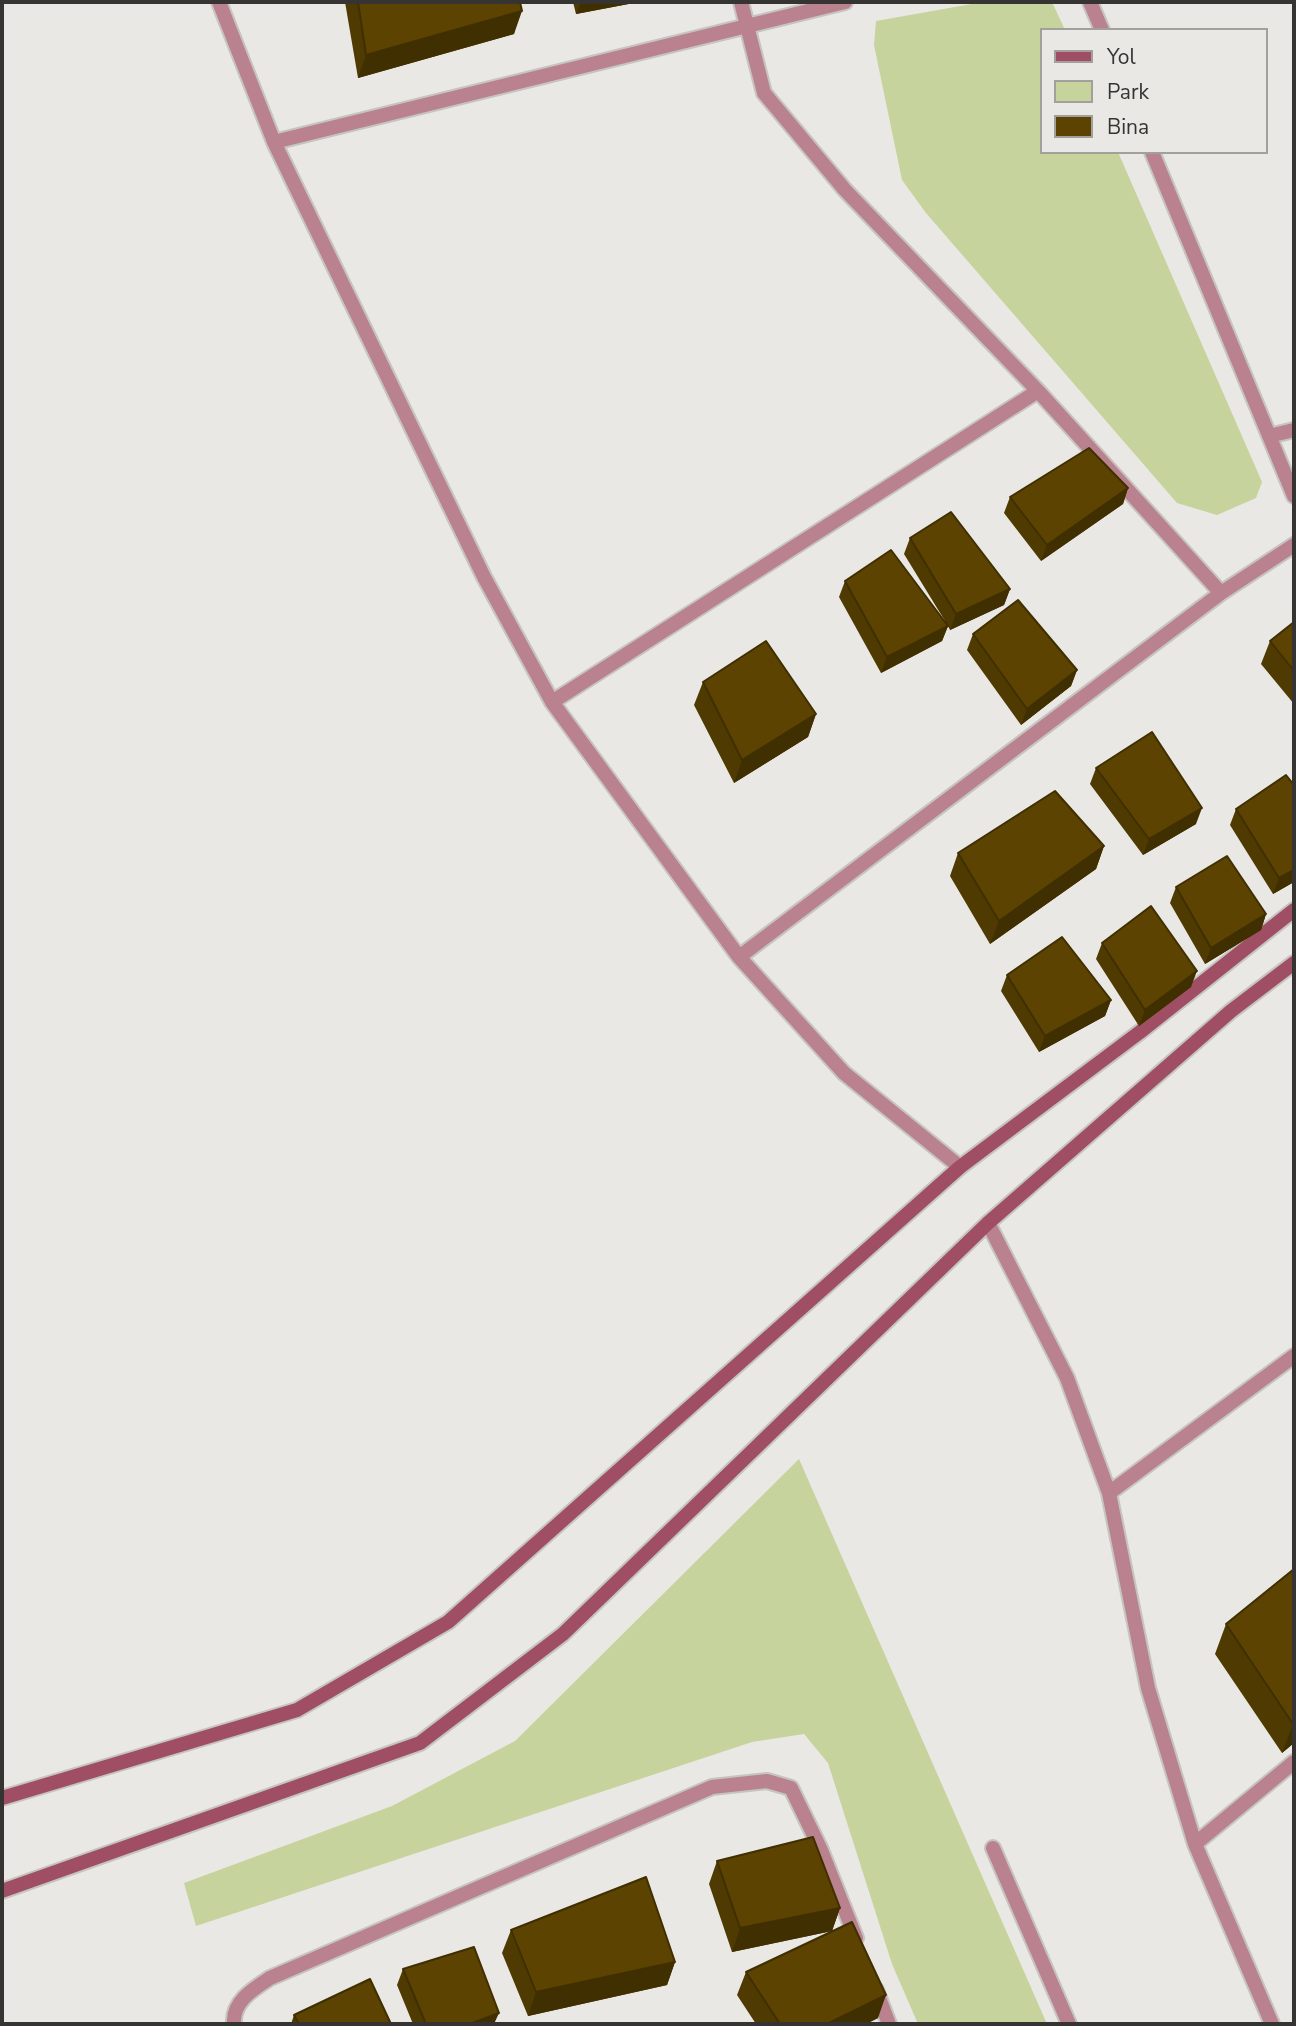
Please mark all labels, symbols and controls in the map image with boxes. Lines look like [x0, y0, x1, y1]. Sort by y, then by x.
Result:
legend [1040, 28, 1268, 154]
text: Yol [1107, 43, 1136, 71]
text: Park [1107, 78, 1149, 106]
text: Bina [1107, 113, 1149, 141]

